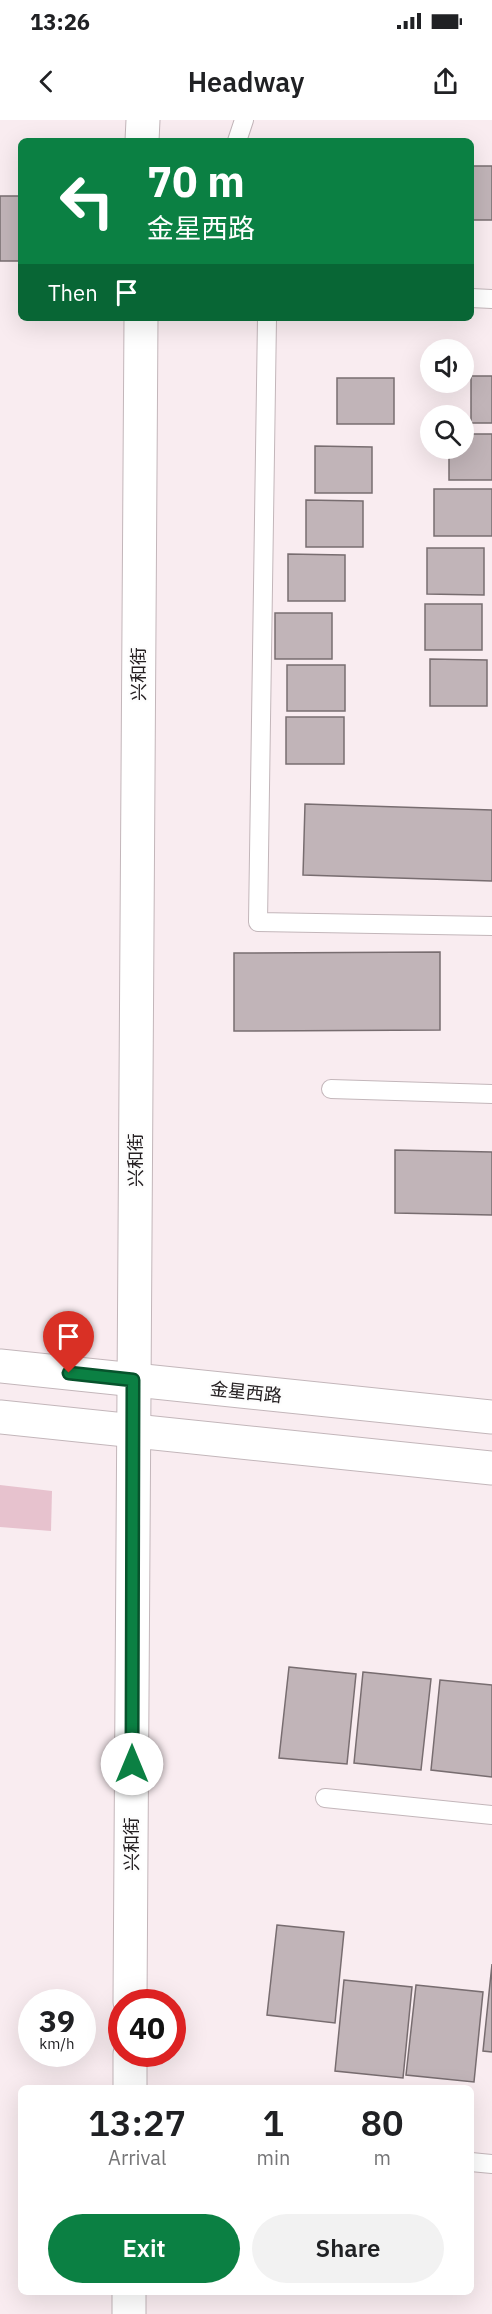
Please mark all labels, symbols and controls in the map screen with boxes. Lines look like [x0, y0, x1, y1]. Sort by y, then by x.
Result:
text: 13:26 [30, 7, 90, 36]
text: Headway [188, 64, 304, 99]
icon: back [30, 65, 63, 98]
icon: share [429, 65, 462, 98]
text: 70 m [147, 154, 245, 209]
icon: left [48, 162, 126, 240]
text: 金星西路 [147, 210, 255, 245]
icon: arrive [110, 276, 143, 309]
text: Then [48, 278, 98, 307]
map controls [420, 339, 474, 459]
button: sound [420, 339, 474, 393]
button: search [420, 405, 474, 459]
street label: 兴和街 [127, 647, 150, 701]
street label: 兴和街 [124, 1133, 147, 1187]
pin [43, 1311, 94, 1373]
icon: arrive [52, 1320, 85, 1353]
street label: 金星西路 [209, 1377, 283, 1407]
position arrow [100, 1732, 164, 1796]
street label: 兴和街 [120, 1817, 143, 1871]
speed limit sign: 40 [108, 1989, 186, 2067]
text: 39 [39, 2001, 75, 2040]
text: km/h [39, 2034, 75, 2053]
text: 13:27 [88, 2099, 186, 2146]
text: 1 [263, 2099, 284, 2146]
text: 80 [361, 2099, 404, 2146]
text: Arrival [108, 2144, 166, 2171]
text: min [256, 2144, 290, 2171]
text: m [373, 2144, 391, 2171]
button: Exit [48, 2214, 240, 2283]
button: Share [252, 2214, 444, 2283]

